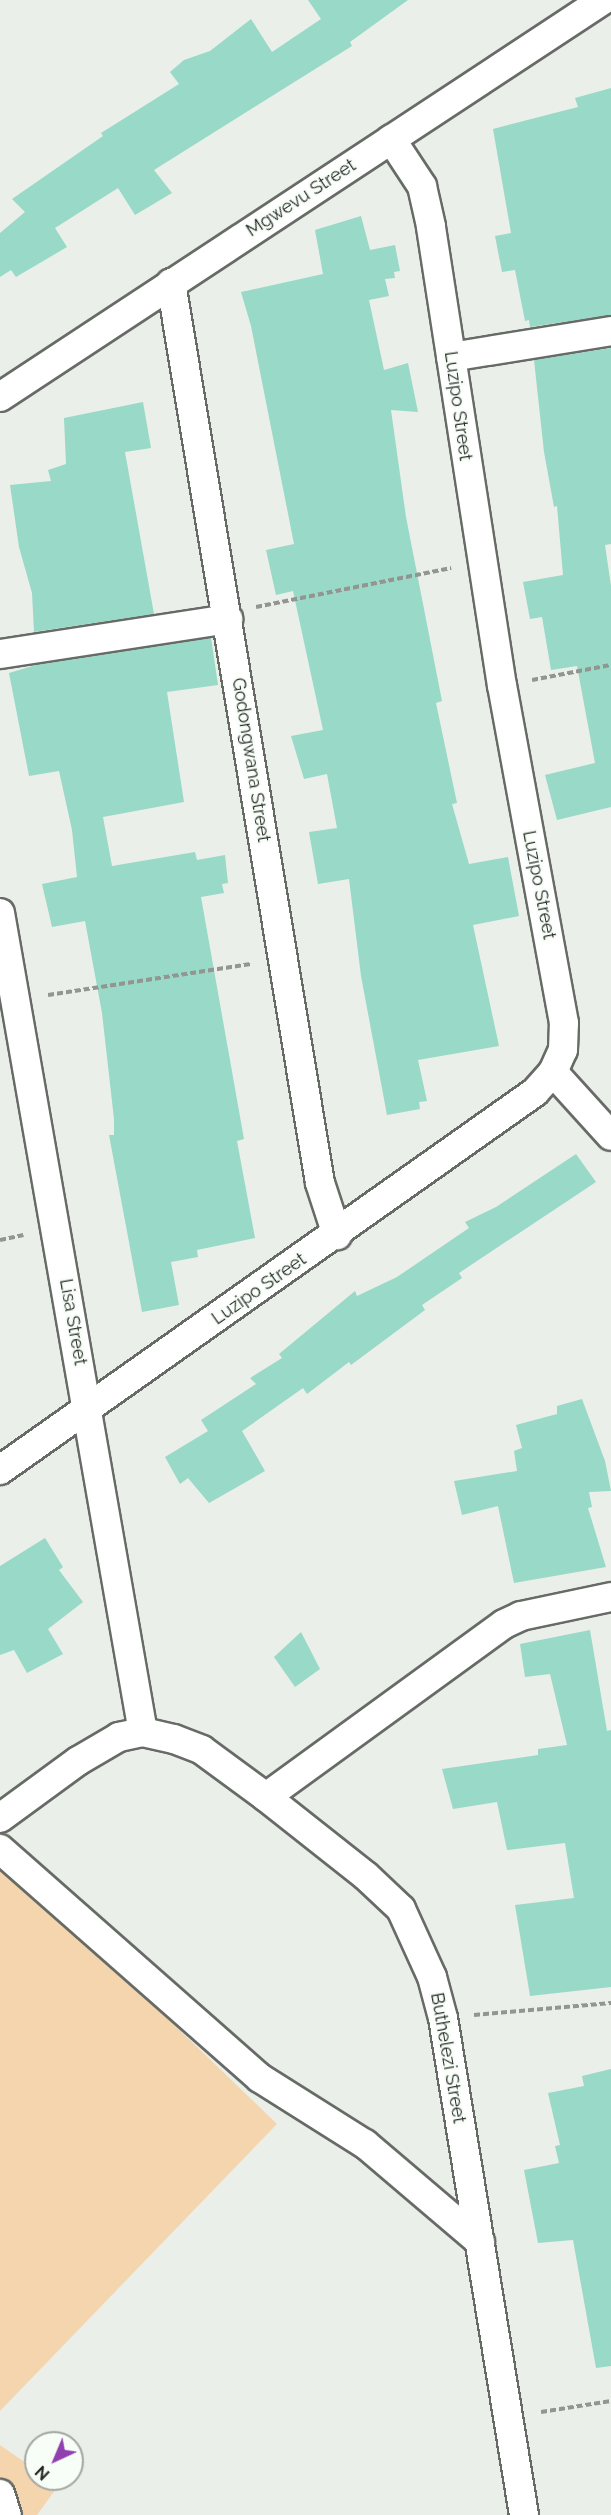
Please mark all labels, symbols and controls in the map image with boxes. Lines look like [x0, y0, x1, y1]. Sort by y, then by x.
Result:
street label: Mgwevu Street [242, 155, 360, 241]
street label: Luzipo Street [440, 350, 476, 462]
street label: Godongwana Street [227, 676, 275, 844]
street label: Luzipo Street [518, 829, 560, 941]
street label: Luzipo Street [208, 1249, 310, 1329]
street label: Lisa Street [55, 1277, 91, 1367]
street label: Buthelezi Street [426, 1991, 470, 2125]
north arrow [24, 2431, 84, 2491]
text: N [32, 2462, 54, 2484]

